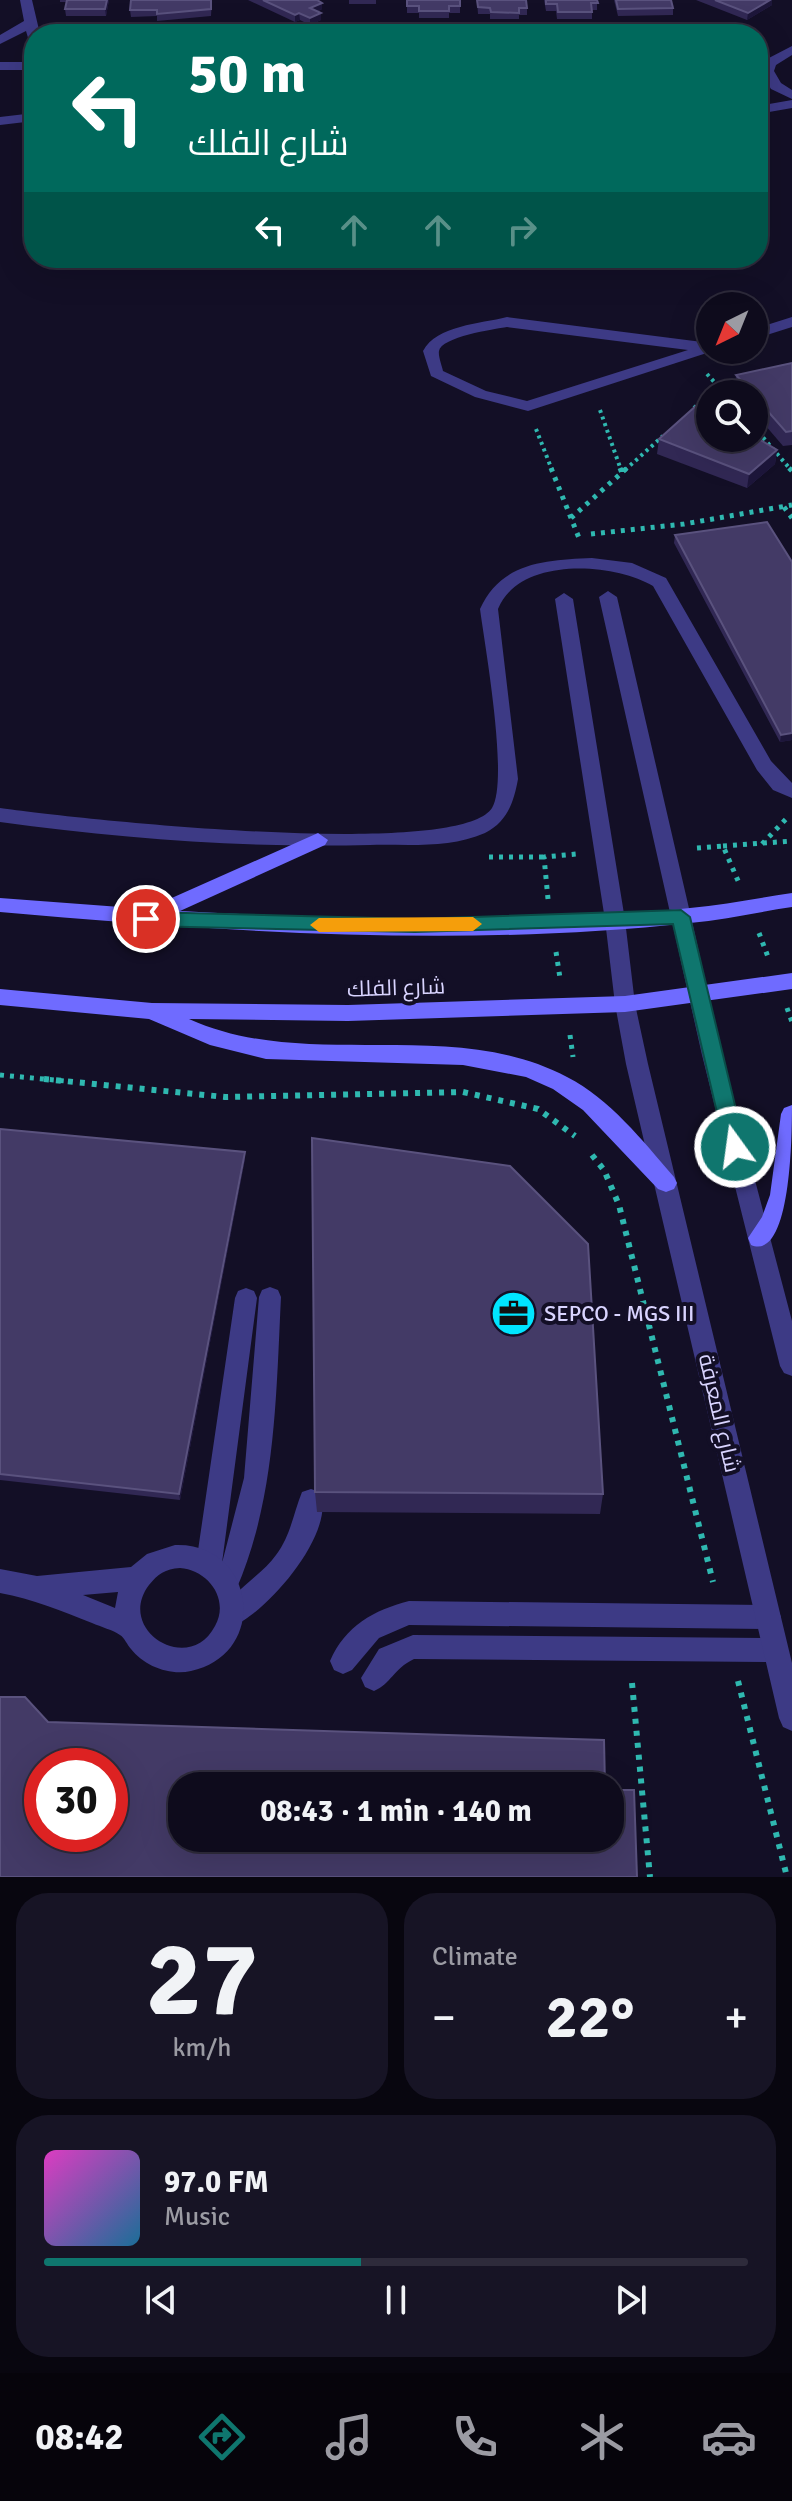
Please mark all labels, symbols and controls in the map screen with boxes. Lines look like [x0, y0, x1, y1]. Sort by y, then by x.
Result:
text: 50 m [188, 39, 306, 108]
icon: left [56, 56, 160, 160]
text: شارع الفلك [188, 121, 349, 166]
icon: left [248, 208, 292, 252]
icon: ahead [332, 208, 376, 252]
icon: ahead [416, 208, 460, 252]
icon: right [500, 208, 544, 252]
north arrow [696, 292, 768, 364]
map controls [696, 292, 768, 452]
button: search [696, 380, 768, 452]
pin [112, 885, 180, 953]
icon: arrive [124, 897, 168, 941]
street label: شارع الفلك [346, 972, 446, 1004]
position arrow [693, 1105, 777, 1189]
office icon: SEPCO - MGS III [489, 1289, 537, 1337]
place label: SEPCO - MGS III [544, 1300, 694, 1327]
street label: شارع المعرفة [692, 1351, 746, 1475]
speed limit sign: 30 [24, 1748, 128, 1852]
text: 08:43 · 1 min · 140 m [260, 1793, 532, 1830]
text: 27 [146, 1916, 258, 2044]
text: Climate [432, 1941, 518, 1973]
text: 22° [546, 1981, 634, 2055]
text: − [432, 1991, 456, 2045]
text: + [724, 1991, 748, 2045]
text: km/h [173, 2032, 231, 2064]
text: 97.0 FM [164, 2164, 269, 2201]
text: Music [164, 2201, 230, 2233]
icon: previous [139, 2278, 183, 2322]
icon: pause [374, 2278, 418, 2322]
icon: next [609, 2278, 653, 2322]
icon: directions [194, 2409, 250, 2465]
icon: music [321, 2409, 377, 2465]
icon: phone [447, 2409, 503, 2465]
icon: climate [574, 2409, 630, 2465]
icon: car [701, 2409, 757, 2465]
text: 08:42 [35, 2415, 124, 2460]

